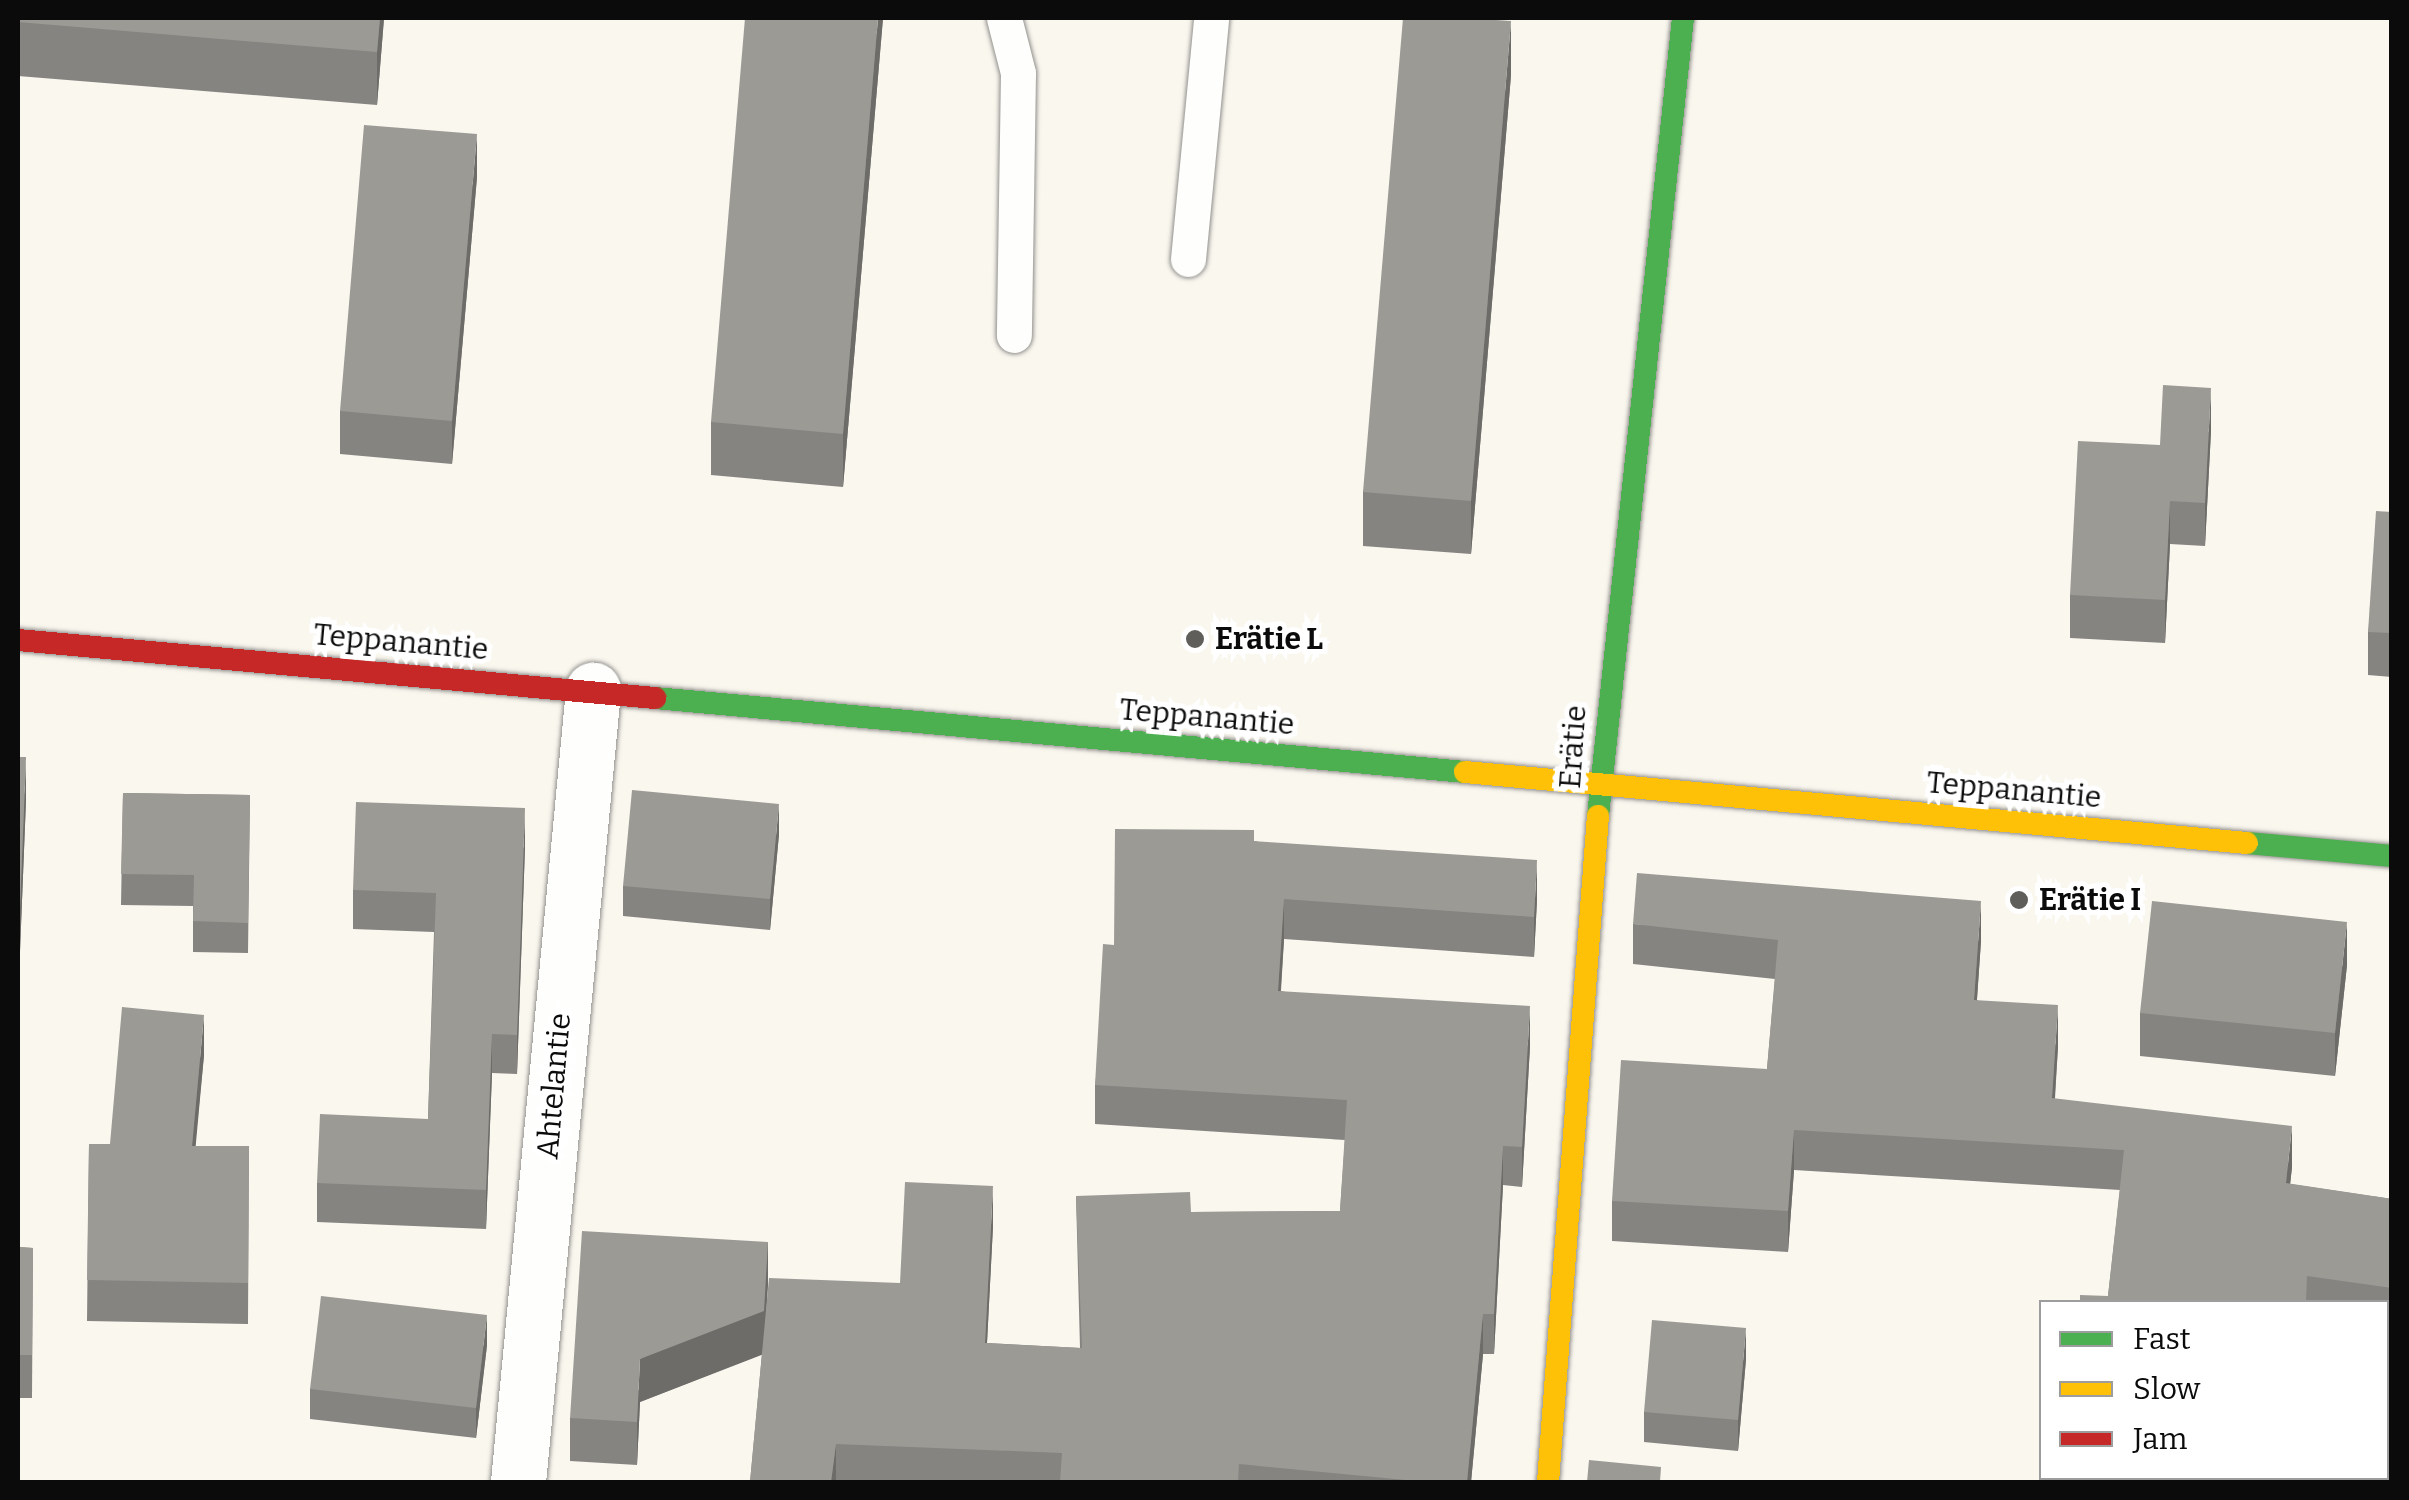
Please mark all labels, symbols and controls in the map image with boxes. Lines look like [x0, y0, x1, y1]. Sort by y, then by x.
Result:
street label: Teppanantie [312, 616, 490, 668]
place label: Erätie L [1215, 621, 1323, 657]
marker: Erätie L [1184, 628, 1206, 650]
street label: Teppanantie [1118, 691, 1296, 743]
street label: Erätie [1552, 704, 1594, 790]
street label: Teppanantie [1925, 764, 2103, 816]
place label: Erätie I [2039, 882, 2141, 918]
marker: Erätie I [2008, 889, 2030, 911]
street label: Ahtelantie [530, 1012, 578, 1160]
legend [2039, 1300, 2389, 1480]
text: Fast [2133, 1321, 2191, 1357]
text: Slow [2133, 1371, 2200, 1407]
text: Jam [2133, 1421, 2187, 1457]

